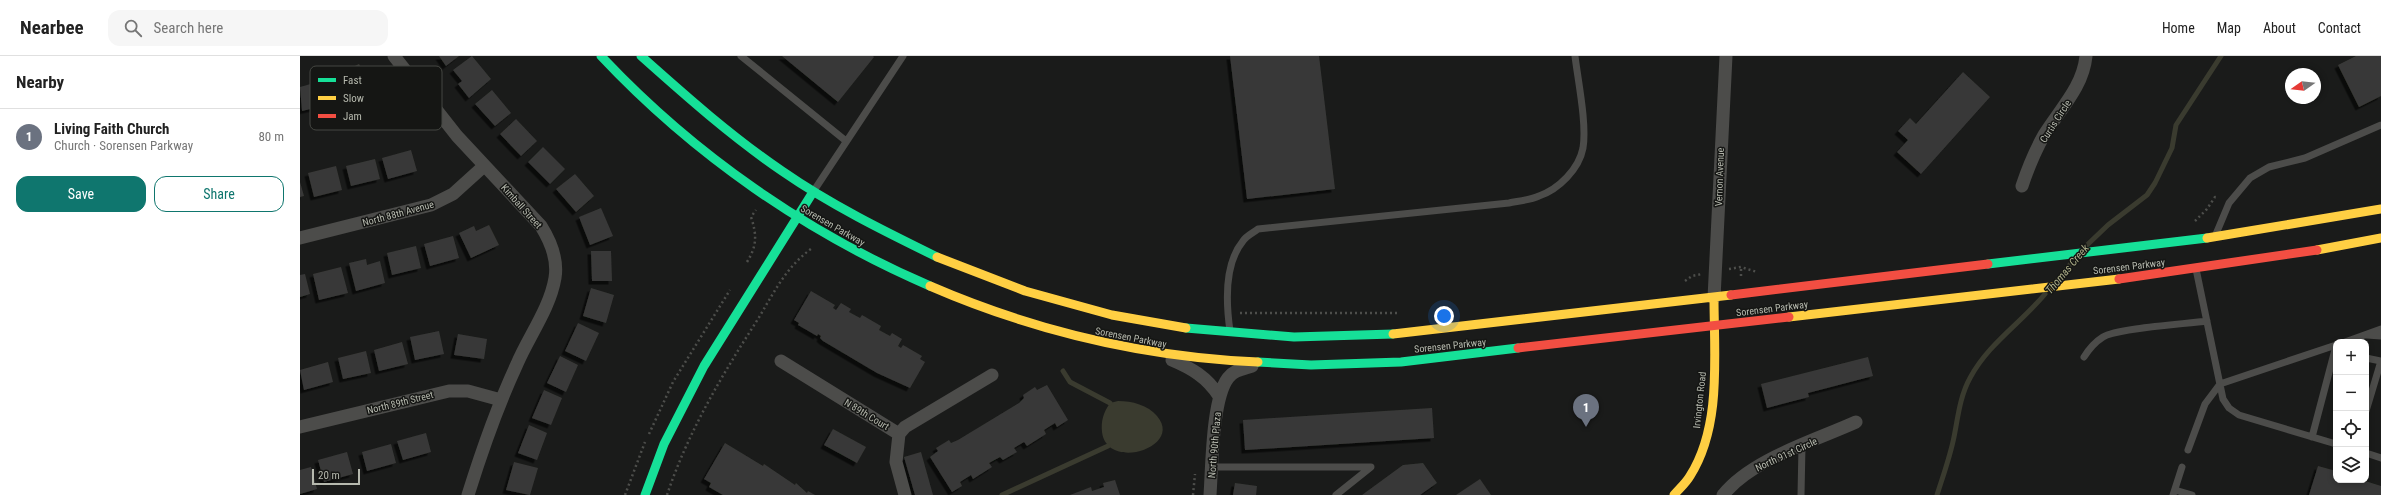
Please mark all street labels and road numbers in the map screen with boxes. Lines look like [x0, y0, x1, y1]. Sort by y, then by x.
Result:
street label: Curtis Circle [2038, 98, 2073, 145]
street label: Vernon Avenue [1713, 147, 1726, 207]
street label: Kimball Street [499, 182, 544, 231]
street label: North 88th Avenue [361, 199, 435, 228]
street label: Sorensen Parkway [799, 203, 867, 248]
street label: Sorensen Parkway [2093, 257, 2166, 276]
street label: Sorensen Parkway [1736, 299, 1809, 318]
street label: Sorensen Parkway [1094, 325, 1167, 350]
street label: Sorensen Parkway [1414, 336, 1487, 355]
street label: Irvington Road [1691, 371, 1708, 429]
street label: North 89th Street [366, 389, 434, 416]
street label: N 89th Court [842, 397, 891, 432]
street label: North 90th Plaza [1206, 411, 1223, 479]
street label: North 91st Circle [1754, 435, 1819, 474]

